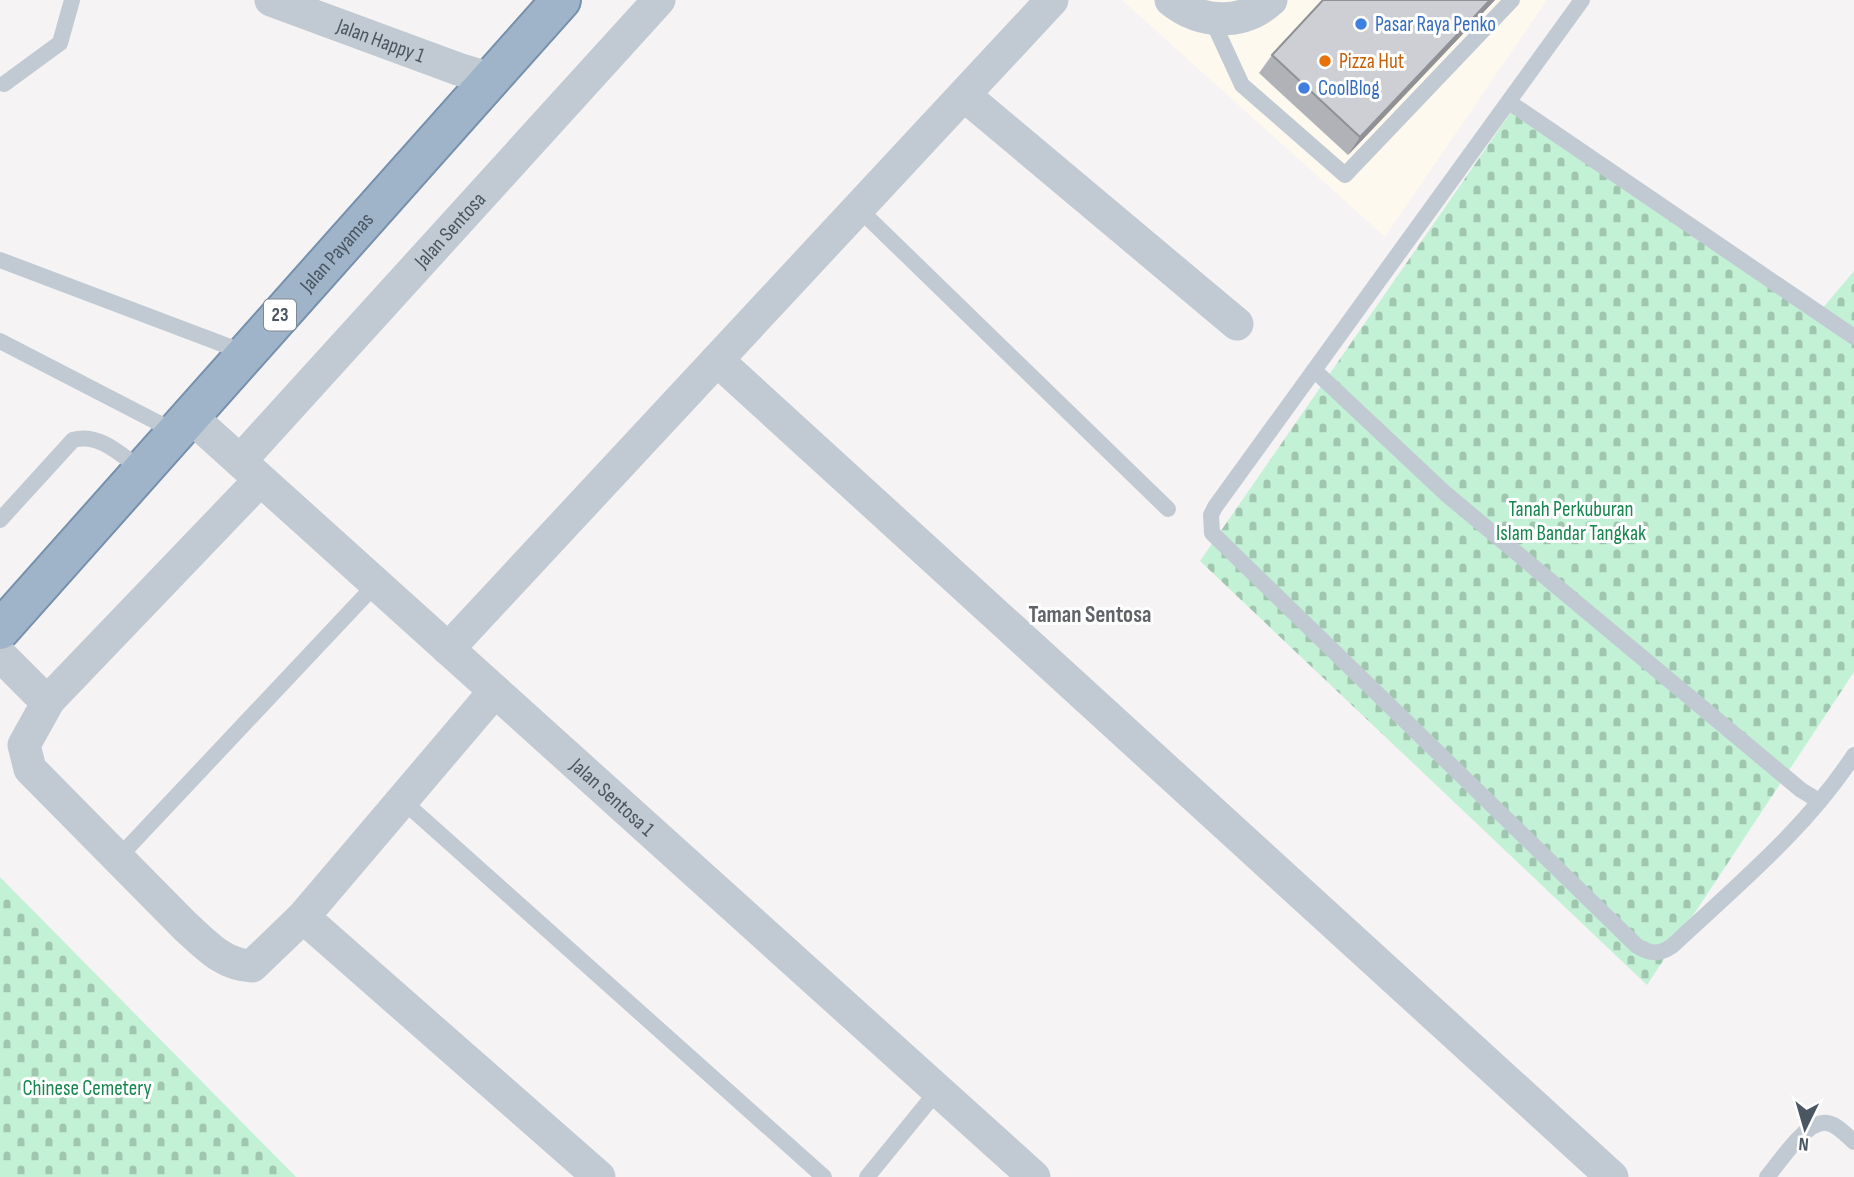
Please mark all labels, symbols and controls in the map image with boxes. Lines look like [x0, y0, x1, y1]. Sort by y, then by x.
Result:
place label: Pasar Raya Penko [1375, 12, 1496, 37]
street label: Jalan Happy 1 [333, 13, 429, 68]
marker: Pasar Raya Penko [1353, 16, 1369, 32]
place label: Pizza Hut [1339, 49, 1404, 74]
marker: Pizza Hut [1317, 53, 1333, 69]
place label: CoolBlog [1318, 76, 1380, 101]
marker: CoolBlog [1296, 80, 1312, 96]
street label: Jalan Sentosa [408, 187, 491, 274]
street label: Jalan Payamas [294, 207, 379, 298]
road number: 23 [264, 300, 296, 330]
park label: Tanah Perkuburan Islam Bandar Tangkak [1496, 497, 1646, 546]
district label: Taman Sentosa [1029, 601, 1151, 629]
street label: Jalan Sentosa 1 [565, 752, 660, 842]
park label: Chinese Cemetery [22, 1076, 152, 1101]
north arrow [1770, 1093, 1840, 1163]
text: N [1798, 1132, 1810, 1155]

